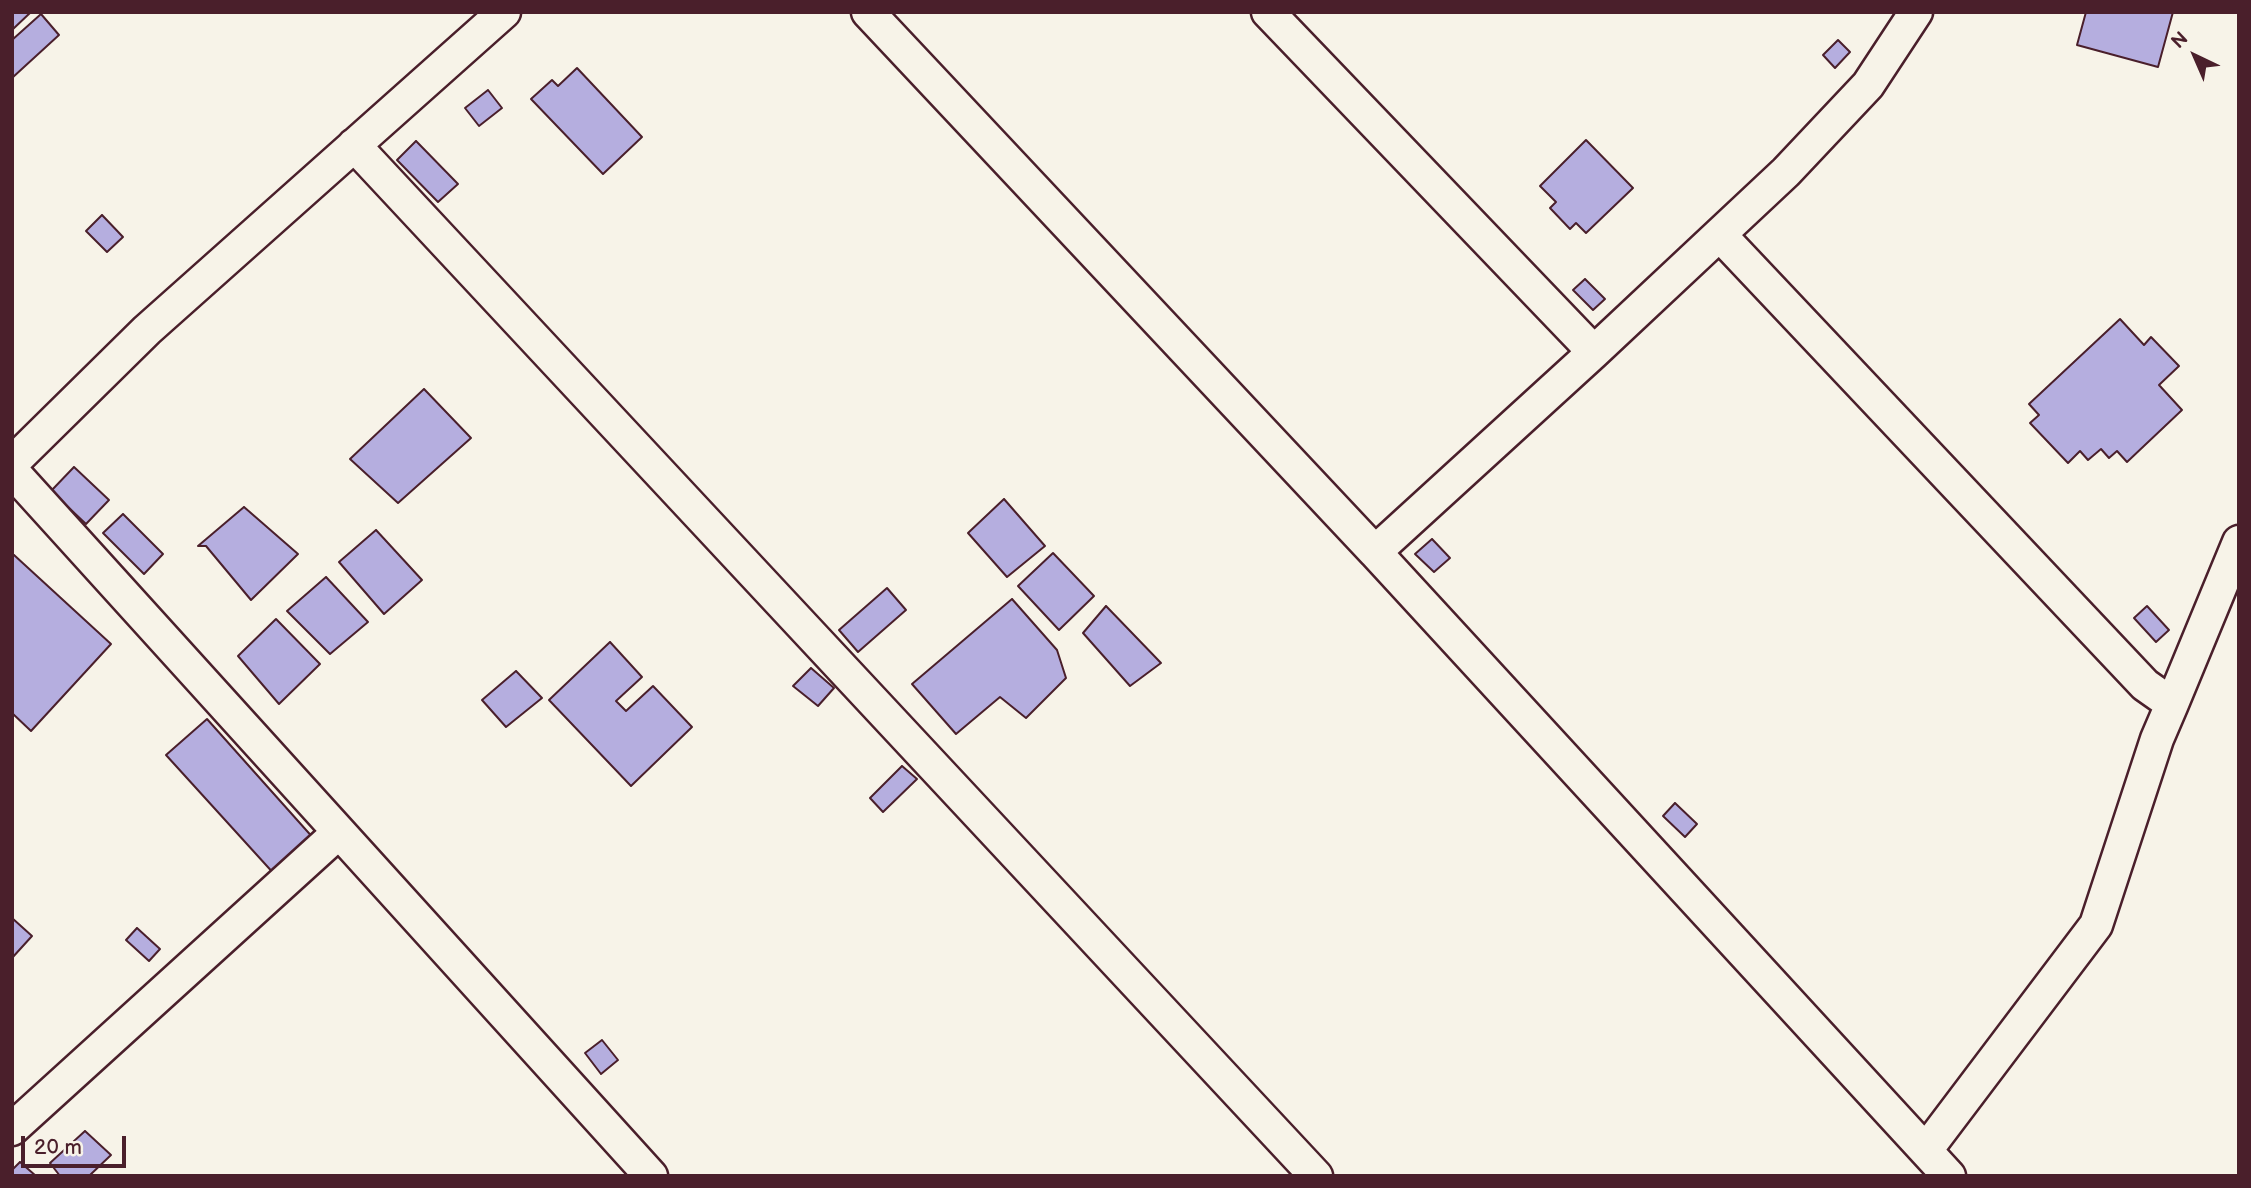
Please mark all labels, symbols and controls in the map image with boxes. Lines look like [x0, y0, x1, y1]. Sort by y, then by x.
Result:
north arrow [2160, 21, 2230, 91]
text: N [2167, 27, 2193, 54]
scale bar [24, 1122, 130, 1166]
text: 20 m [34, 1135, 82, 1160]

